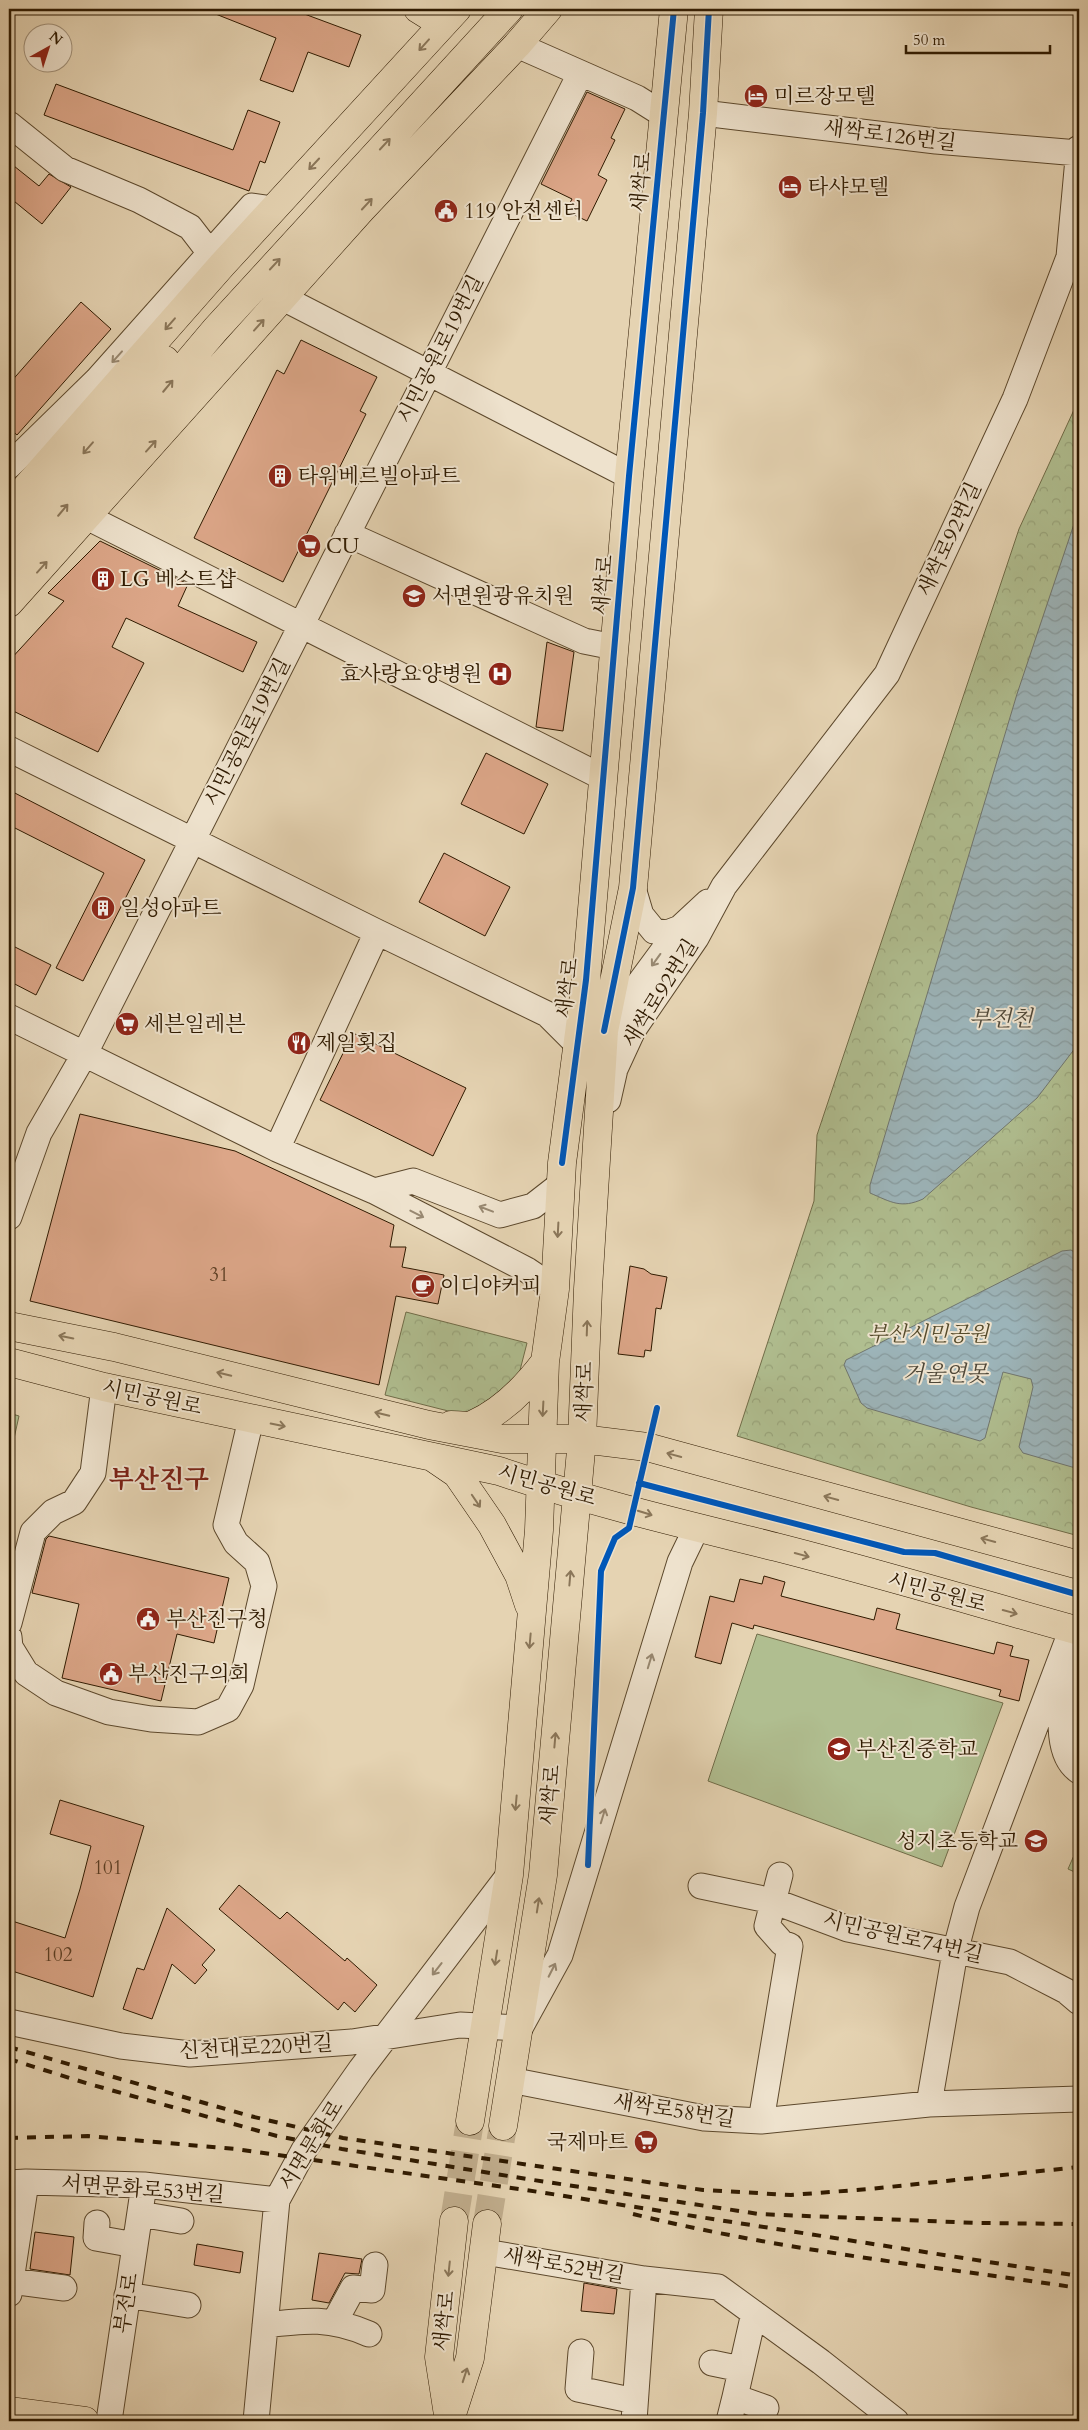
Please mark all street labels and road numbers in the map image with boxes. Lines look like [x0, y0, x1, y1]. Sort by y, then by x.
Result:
street label: 새싹로126번길 [822, 113, 958, 158]
street label: 새싹로 [624, 150, 659, 214]
street label: 시민공원로19번길 [390, 270, 490, 429]
street label: 새싹로92번길 [910, 477, 989, 601]
street label: 새싹로 [586, 553, 621, 617]
street label: 시민공원로19번길 [197, 653, 297, 812]
street label: 새싹로92번길 [616, 933, 705, 1053]
street label: 새싹로 [549, 956, 586, 1020]
street label: 새싹로 [569, 1361, 600, 1423]
street label: 시민공원로 [99, 1373, 205, 1422]
street label: 시민공원로 [494, 1458, 600, 1513]
street label: 시민공원로 [884, 1565, 990, 1620]
street label: 새싹로 [533, 1763, 568, 1827]
street label: 시민공원로74번길 [820, 1905, 986, 1970]
street label: 신천대로220번길 [178, 2029, 334, 2066]
street label: 새싹로58번길 [611, 2087, 737, 2134]
street label: 서면문화로 [272, 2095, 351, 2196]
street label: 서면문화로53번길 [60, 2169, 226, 2210]
street label: 새싹로52번길 [501, 2241, 627, 2290]
street label: 부전로 [107, 2271, 146, 2335]
street label: 새싹로 [427, 2289, 462, 2353]

